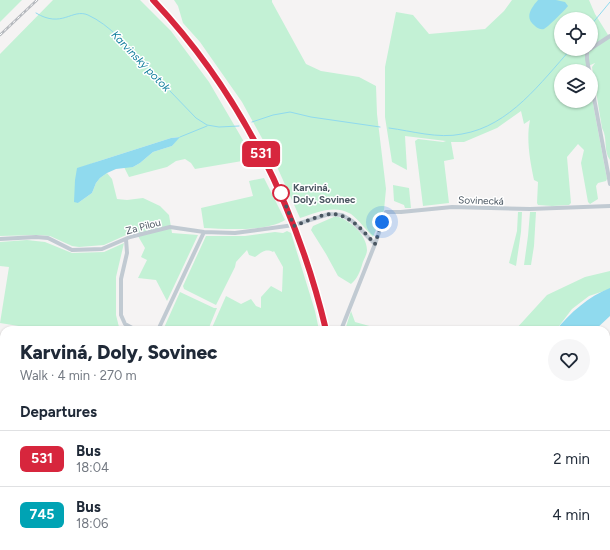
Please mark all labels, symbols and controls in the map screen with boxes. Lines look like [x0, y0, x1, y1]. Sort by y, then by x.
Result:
map controls [554, 12, 598, 108]
button: locate [554, 12, 598, 56]
water label: Karvinský potok [108, 28, 173, 95]
button: layers [554, 64, 598, 108]
line badge: 531 [238, 141, 284, 167]
text: 531 [250, 145, 272, 162]
place label: Karviná, Doly, Sovinec [293, 181, 356, 206]
marker: Karviná, Doly, Sovinec [272, 184, 290, 202]
street label: Sovinecká [458, 193, 504, 208]
your location [372, 212, 392, 232]
street label: Za Pilou [124, 216, 162, 237]
button: heart [548, 339, 590, 381]
text: Karviná, Doly, Sovinec [20, 341, 218, 364]
text: Walk · 4 min · 270 m [20, 368, 137, 383]
text: Departures [20, 403, 97, 421]
text: Bus [76, 442, 101, 460]
text: 531 [31, 450, 53, 467]
text: 2 min [553, 450, 590, 468]
text: 18:04 [76, 460, 109, 475]
text: Bus [76, 498, 101, 516]
text: 745 [30, 506, 54, 523]
text: 4 min [552, 506, 590, 524]
text: 18:06 [76, 516, 108, 531]

